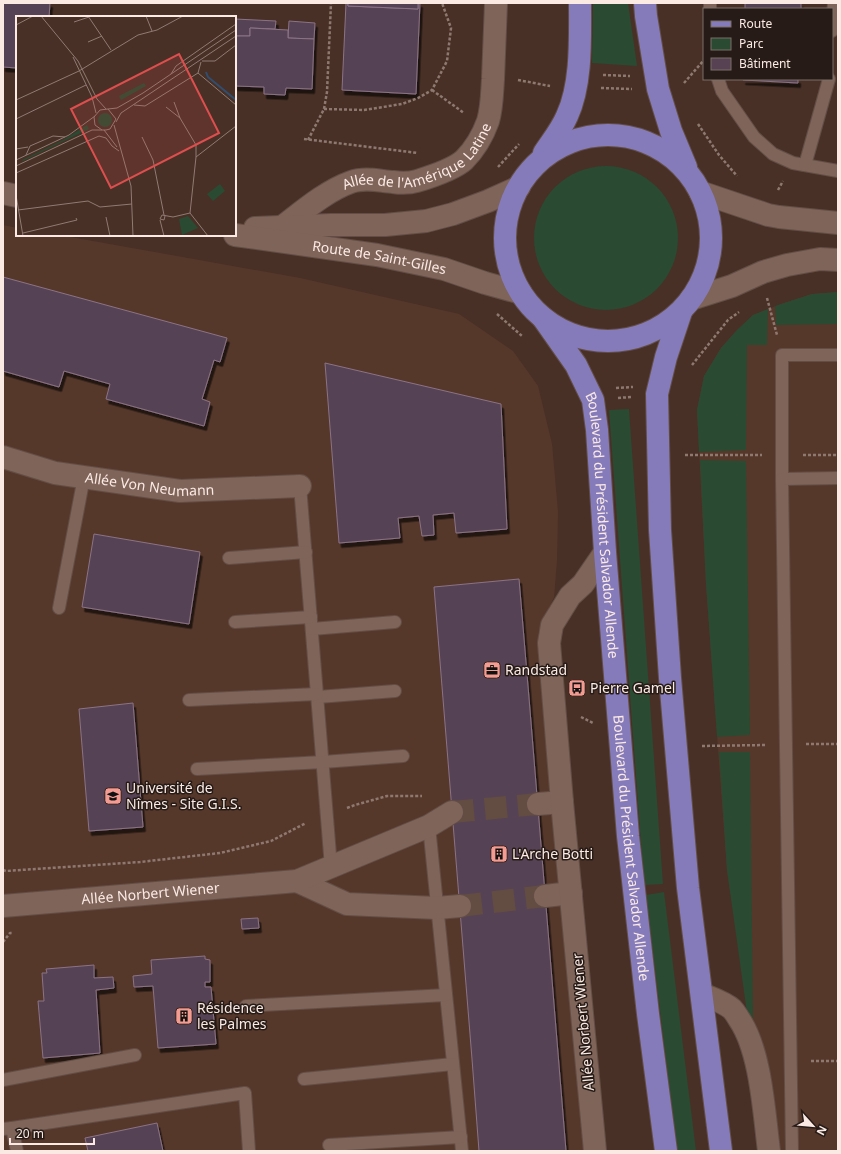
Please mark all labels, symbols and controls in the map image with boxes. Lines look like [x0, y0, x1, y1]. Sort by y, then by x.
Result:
legend [703, 8, 833, 80]
text: Route [739, 15, 772, 32]
inset map [16, 16, 236, 236]
text: Parc [739, 35, 764, 52]
text: Bâtiment [739, 55, 791, 72]
street label: Allée de l'Amérique Latine [339, 120, 495, 194]
street label: Route de Saint-Gilles [311, 236, 448, 278]
street label: Boulevard du Président Salvador Allende [581, 388, 624, 659]
street label: Allée Von Neumann [84, 467, 215, 500]
office icon: Randstad [482, 660, 502, 680]
place label: Randstad [505, 660, 567, 679]
bus stop icon: Pierre Gamel [567, 678, 587, 698]
place label: Pierre Gamel [590, 678, 675, 697]
street label: Boulevard du Président Salvador Allende [609, 714, 654, 982]
place label: Université de Nîmes - Site G.I.S. [126, 778, 242, 813]
school or university icon: Université de Nîmes - Site G.I.S. [103, 786, 123, 806]
building icon: L'Arche Botti [489, 844, 509, 864]
place label: L'Arche Botti [512, 844, 593, 863]
street label: Allée Norbert Wiener [81, 878, 220, 908]
street label: Allée Norbert Wiener [567, 952, 598, 1092]
place label: Résidence les Palmes [197, 998, 267, 1033]
building icon: Résidence les Palmes [174, 1006, 194, 1026]
north arrow [793, 1106, 833, 1146]
scale bar [10, 1120, 94, 1146]
text: N [814, 1123, 831, 1138]
text: 20 m [16, 1125, 44, 1142]

